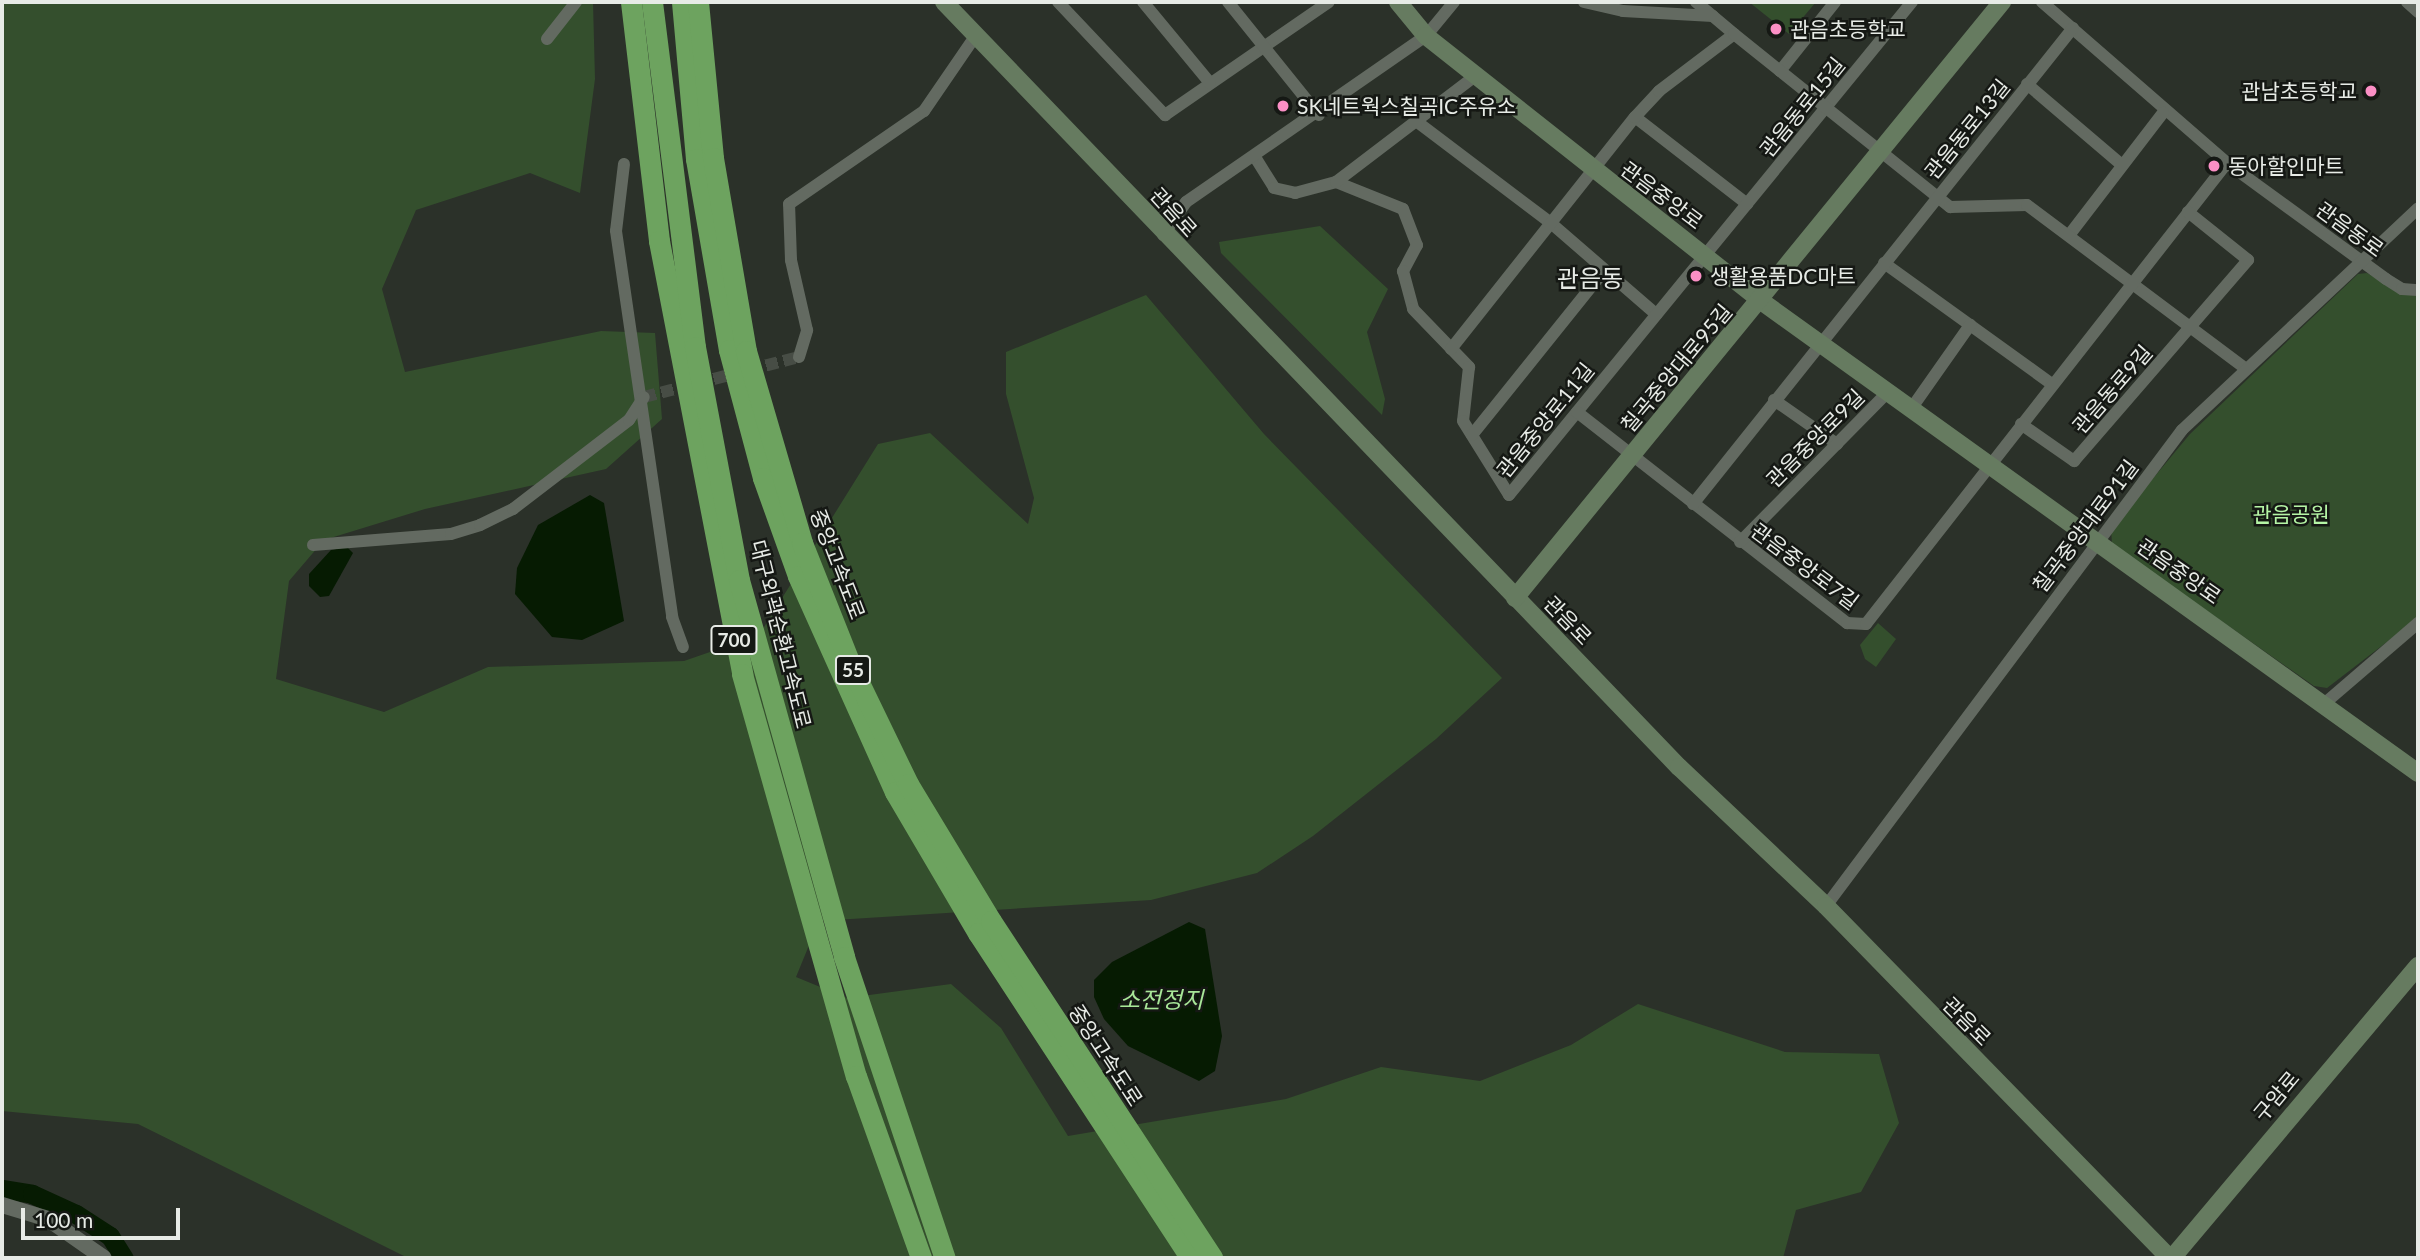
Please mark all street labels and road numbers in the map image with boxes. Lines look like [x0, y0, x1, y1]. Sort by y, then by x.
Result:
street label: 관음동로15길 [1754, 52, 1850, 162]
street label: 관음동로13길 [1919, 74, 2015, 184]
street label: 관음중앙로 [1616, 156, 1708, 234]
street label: 관음로 [1145, 182, 1203, 242]
street label: 관음동로 [2311, 196, 2389, 262]
street label: 칠곡중앙대로95길 [1615, 299, 1737, 437]
street label: 관음동로9길 [2067, 340, 2157, 438]
street label: 관음중앙로11길 [1491, 358, 1599, 482]
street label: 관음중앙로9길 [1761, 384, 1869, 492]
street label: 칠곡중앙대로91길 [2027, 455, 2143, 597]
street label: 중앙고속도로 [805, 505, 871, 623]
street label: 관음중앙로7길 [1746, 517, 1864, 615]
street label: 관음중앙로 [2132, 533, 2226, 609]
street label: 대구외곽순환고속도로 [745, 537, 817, 731]
street label: 관음로 [1539, 590, 1597, 650]
road number: 700 [710, 624, 758, 656]
road number: 55 [834, 654, 872, 685]
street label: 관음로 [1938, 992, 1996, 1050]
street label: 중앙고속도로 [1064, 1000, 1148, 1110]
street label: 구암로 [2248, 1066, 2304, 1126]

